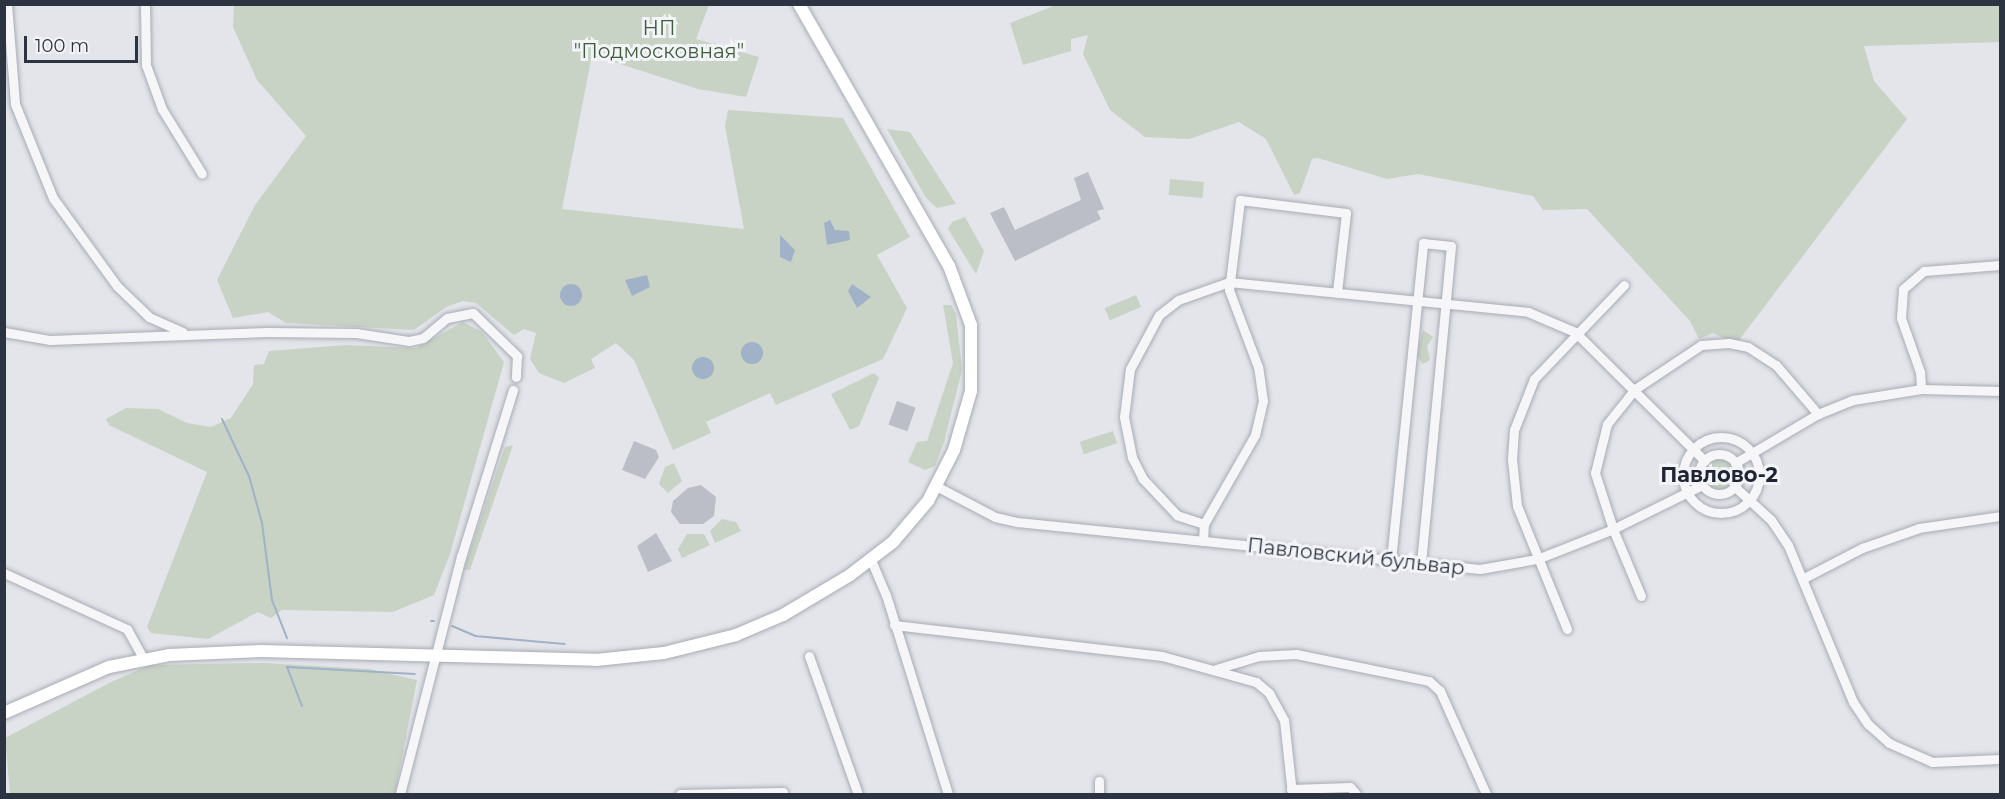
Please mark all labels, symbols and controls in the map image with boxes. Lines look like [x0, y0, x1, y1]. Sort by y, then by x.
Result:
park label: НП "Подмосковная" [574, 17, 744, 64]
scale bar [27, 24, 141, 62]
text: 100 m [35, 35, 89, 57]
district label: Павлово-2 [1660, 462, 1778, 488]
street label: Павловский бульвар [1246, 534, 1466, 580]

